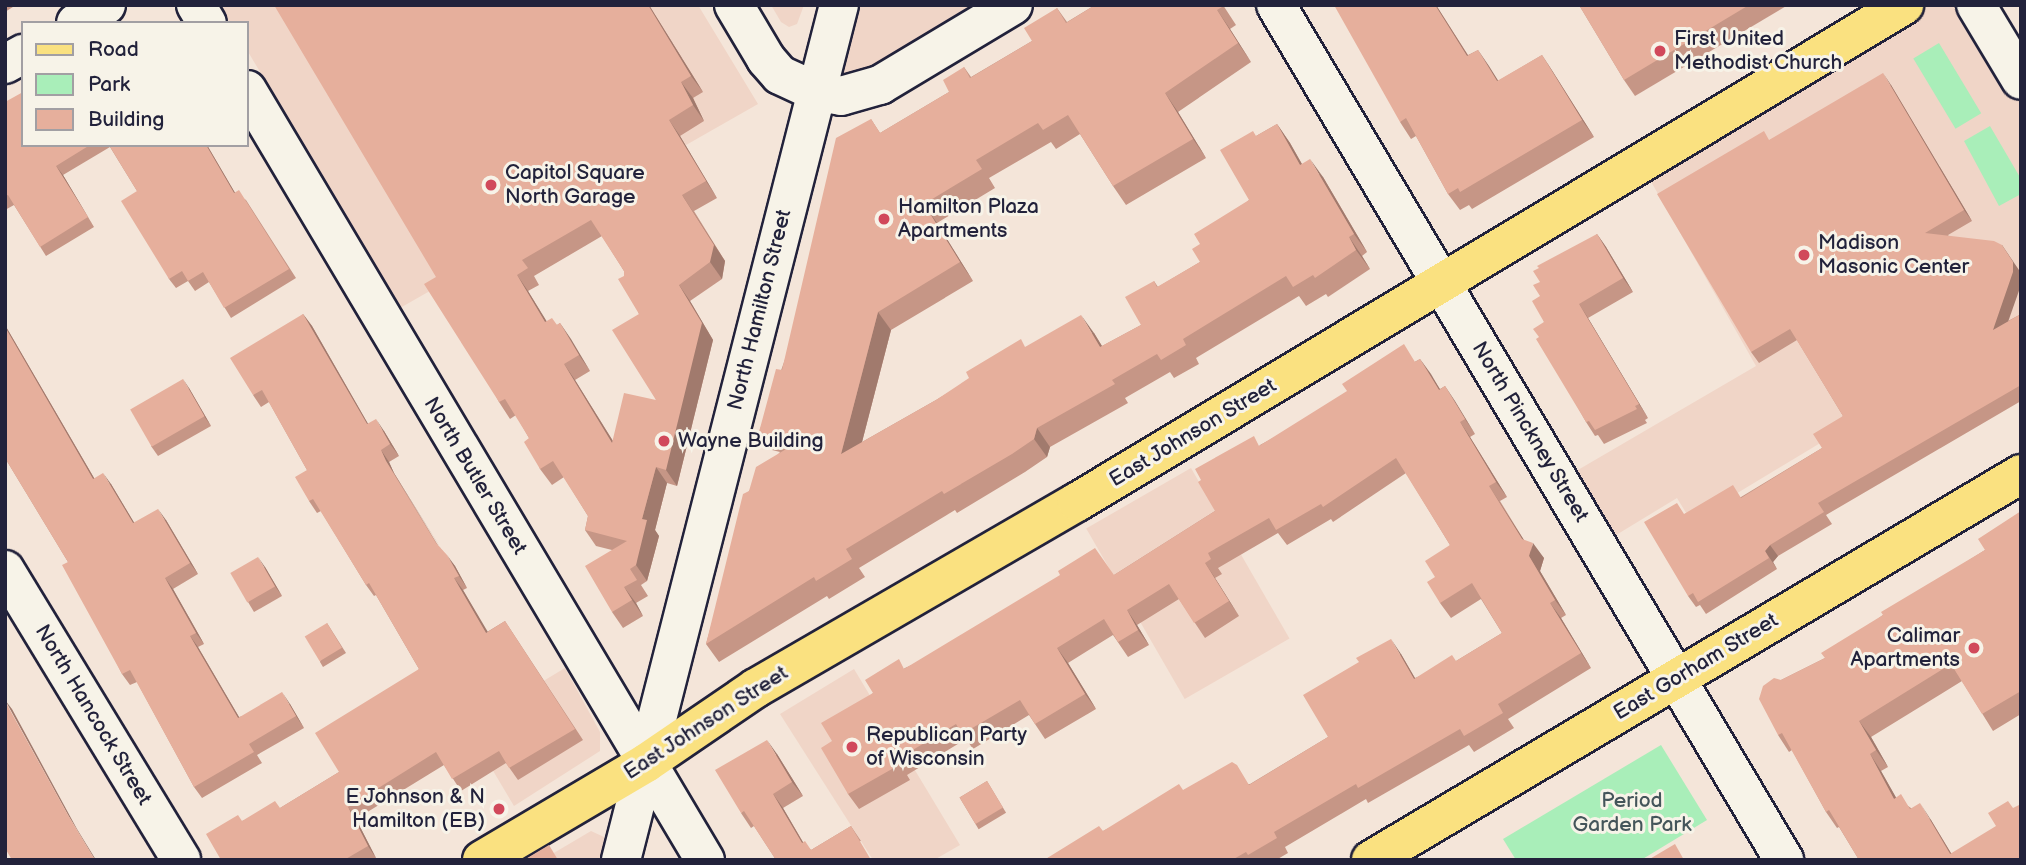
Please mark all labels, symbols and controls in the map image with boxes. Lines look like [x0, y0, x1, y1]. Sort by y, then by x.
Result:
legend [21, 21, 248, 147]
place label: First United Methodist Church [1674, 26, 1842, 76]
text: Road [88, 37, 139, 62]
marker: First United Methodist Church [1652, 43, 1668, 59]
text: Park [88, 72, 130, 97]
text: Building [88, 107, 164, 132]
place label: Capitol Square North Garage [505, 160, 645, 210]
marker: Capitol Square North Garage [483, 177, 499, 193]
place label: Hamilton Plaza Apartments [898, 194, 1039, 244]
street label: North Hamilton Street [723, 207, 797, 413]
marker: Hamilton Plaza Apartments [876, 211, 892, 227]
place label: Madison Masonic Center [1818, 230, 1969, 280]
marker: Madison Masonic Center [1796, 247, 1812, 263]
street label: North Pinckney Street [1466, 337, 1594, 527]
street label: East Johnson Street [1104, 373, 1282, 493]
street label: North Butler Street [418, 392, 532, 560]
place label: Wayne Building [678, 428, 824, 454]
marker: Wayne Building [656, 433, 672, 449]
street label: East Gorham Street [1609, 608, 1783, 726]
street label: North Hancock Street [29, 620, 157, 810]
place label: Calimar Apartments [1851, 623, 1960, 673]
marker: Calimar Apartments [1966, 640, 1982, 656]
street label: East Johnson Street [619, 660, 793, 786]
place label: Republican Party of Wisconsin [866, 722, 1027, 772]
marker: Republican Party of Wisconsin [844, 739, 860, 755]
place label: E Johnson & N Hamilton (EB) [344, 784, 485, 834]
park label: Period Garden Park [1573, 788, 1691, 838]
marker: E Johnson & N Hamilton (EB) [491, 801, 507, 817]

